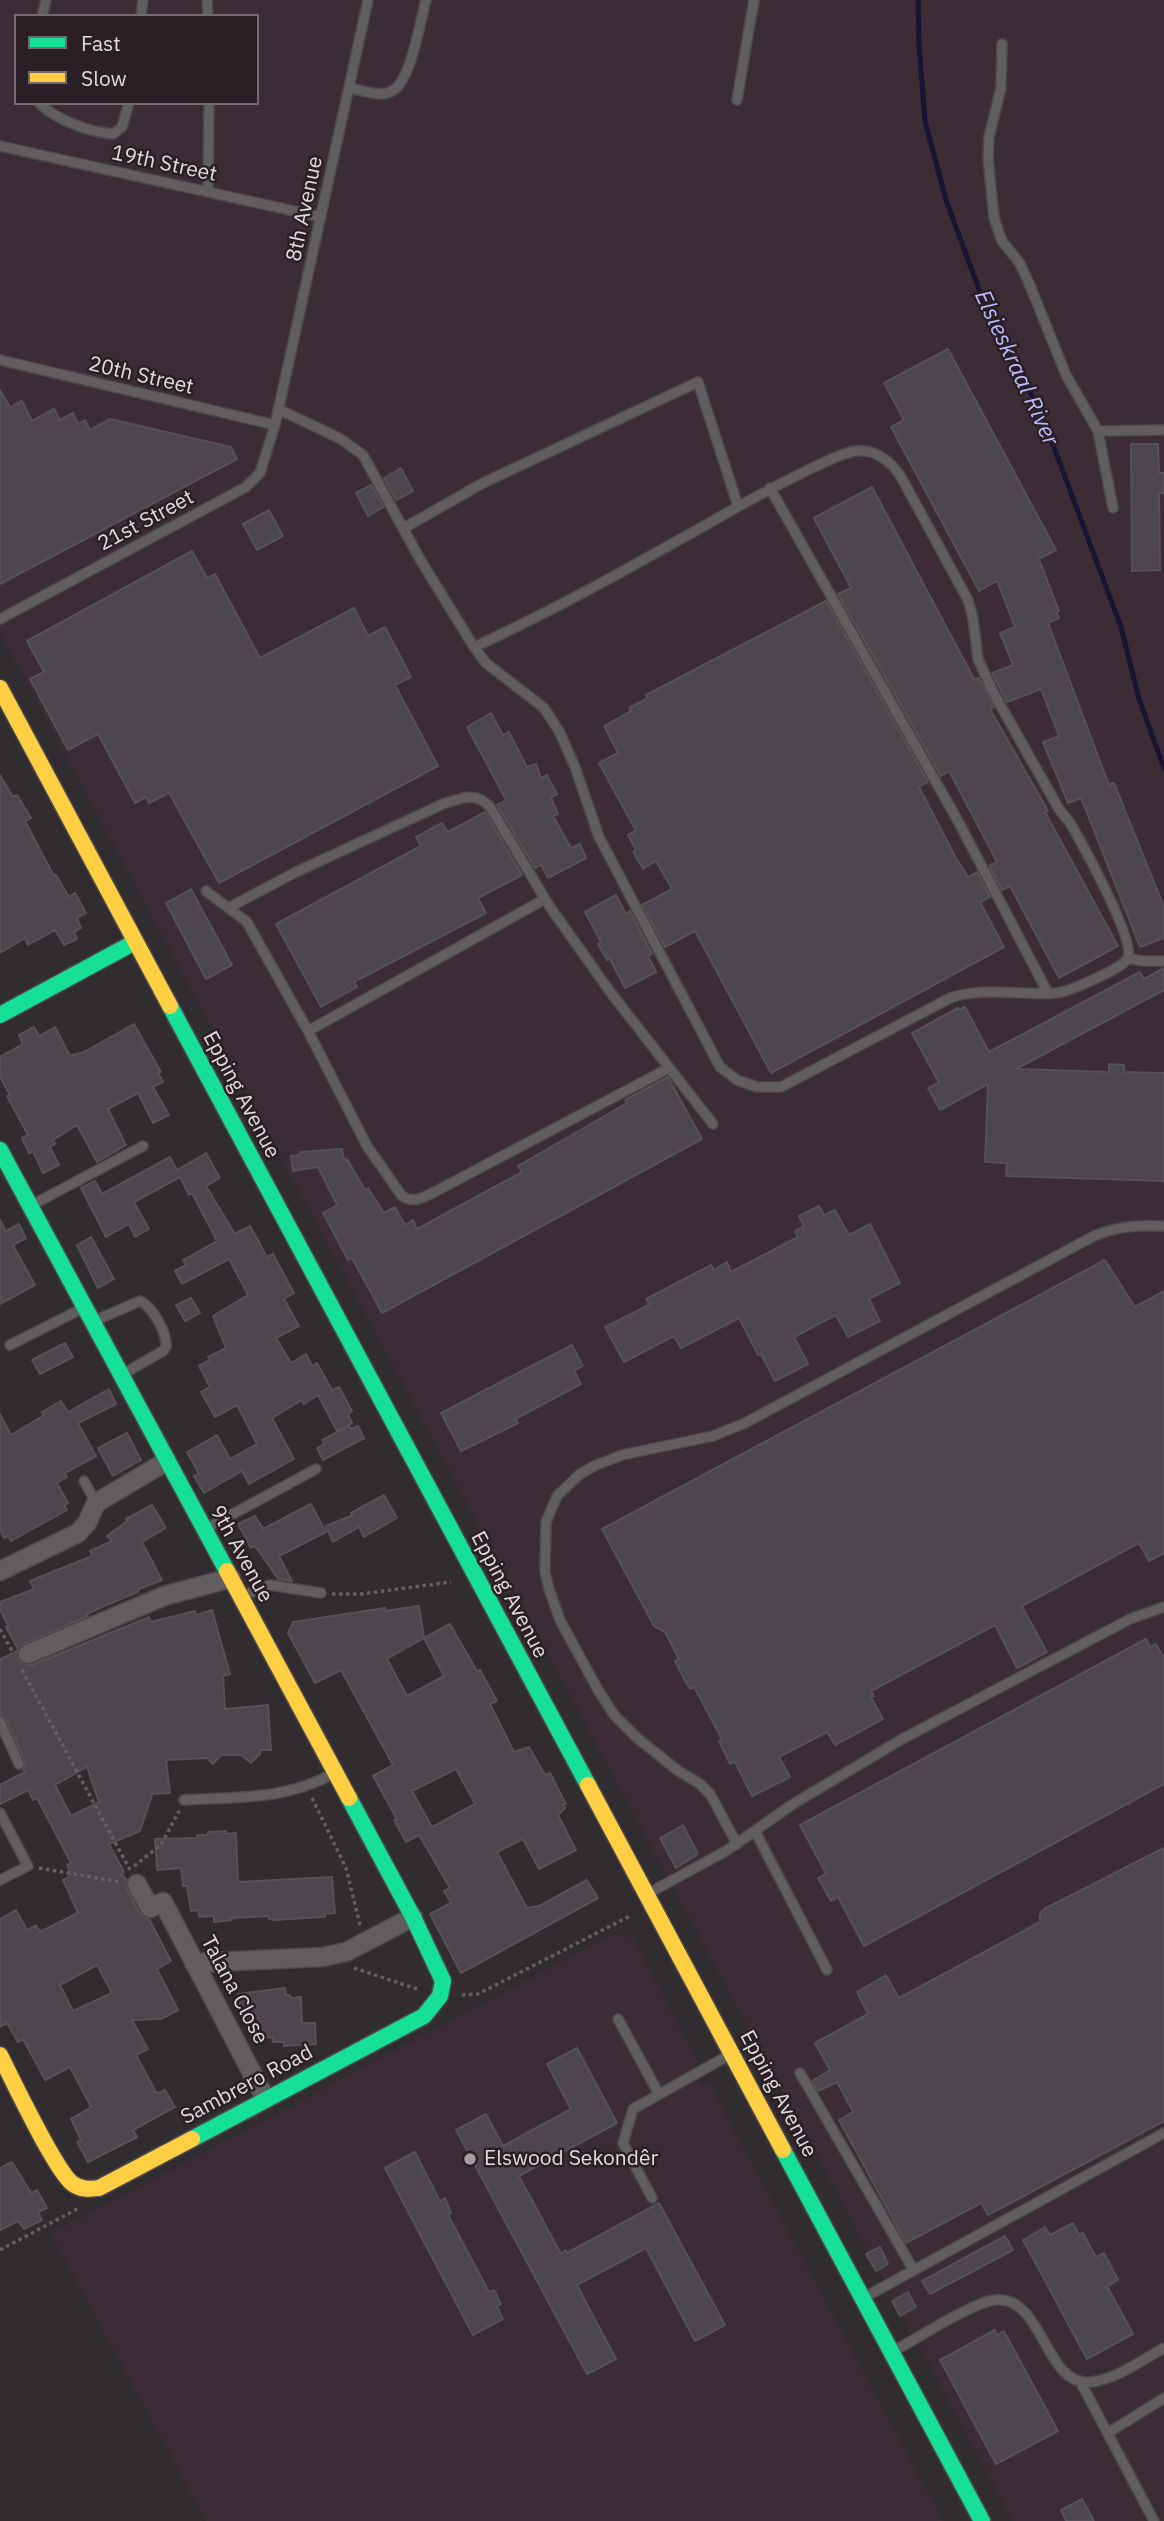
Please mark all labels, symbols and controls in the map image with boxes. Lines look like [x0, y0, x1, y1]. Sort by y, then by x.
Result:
legend [14, 14, 259, 105]
text: Fast [81, 29, 121, 57]
text: Slow [81, 64, 127, 92]
street label: 19th Street [109, 141, 219, 187]
street label: 8th Avenue [282, 154, 328, 264]
water label: Elsieskraal River [968, 286, 1064, 450]
street label: 20th Street [86, 352, 196, 400]
street label: 21st Street [94, 485, 198, 557]
street label: Epping Avenue [197, 1027, 285, 1163]
street label: 9th Avenue [204, 1501, 278, 1607]
street label: Epping Avenue [465, 1527, 553, 1663]
street label: Talana Close [195, 1932, 273, 2048]
street label: Epping Avenue [734, 2026, 822, 2162]
street label: Sambrero Road [177, 2040, 317, 2130]
place label: Elswood Sekondêr [484, 2146, 658, 2172]
marker: Elswood Sekondêr [462, 2151, 478, 2167]

